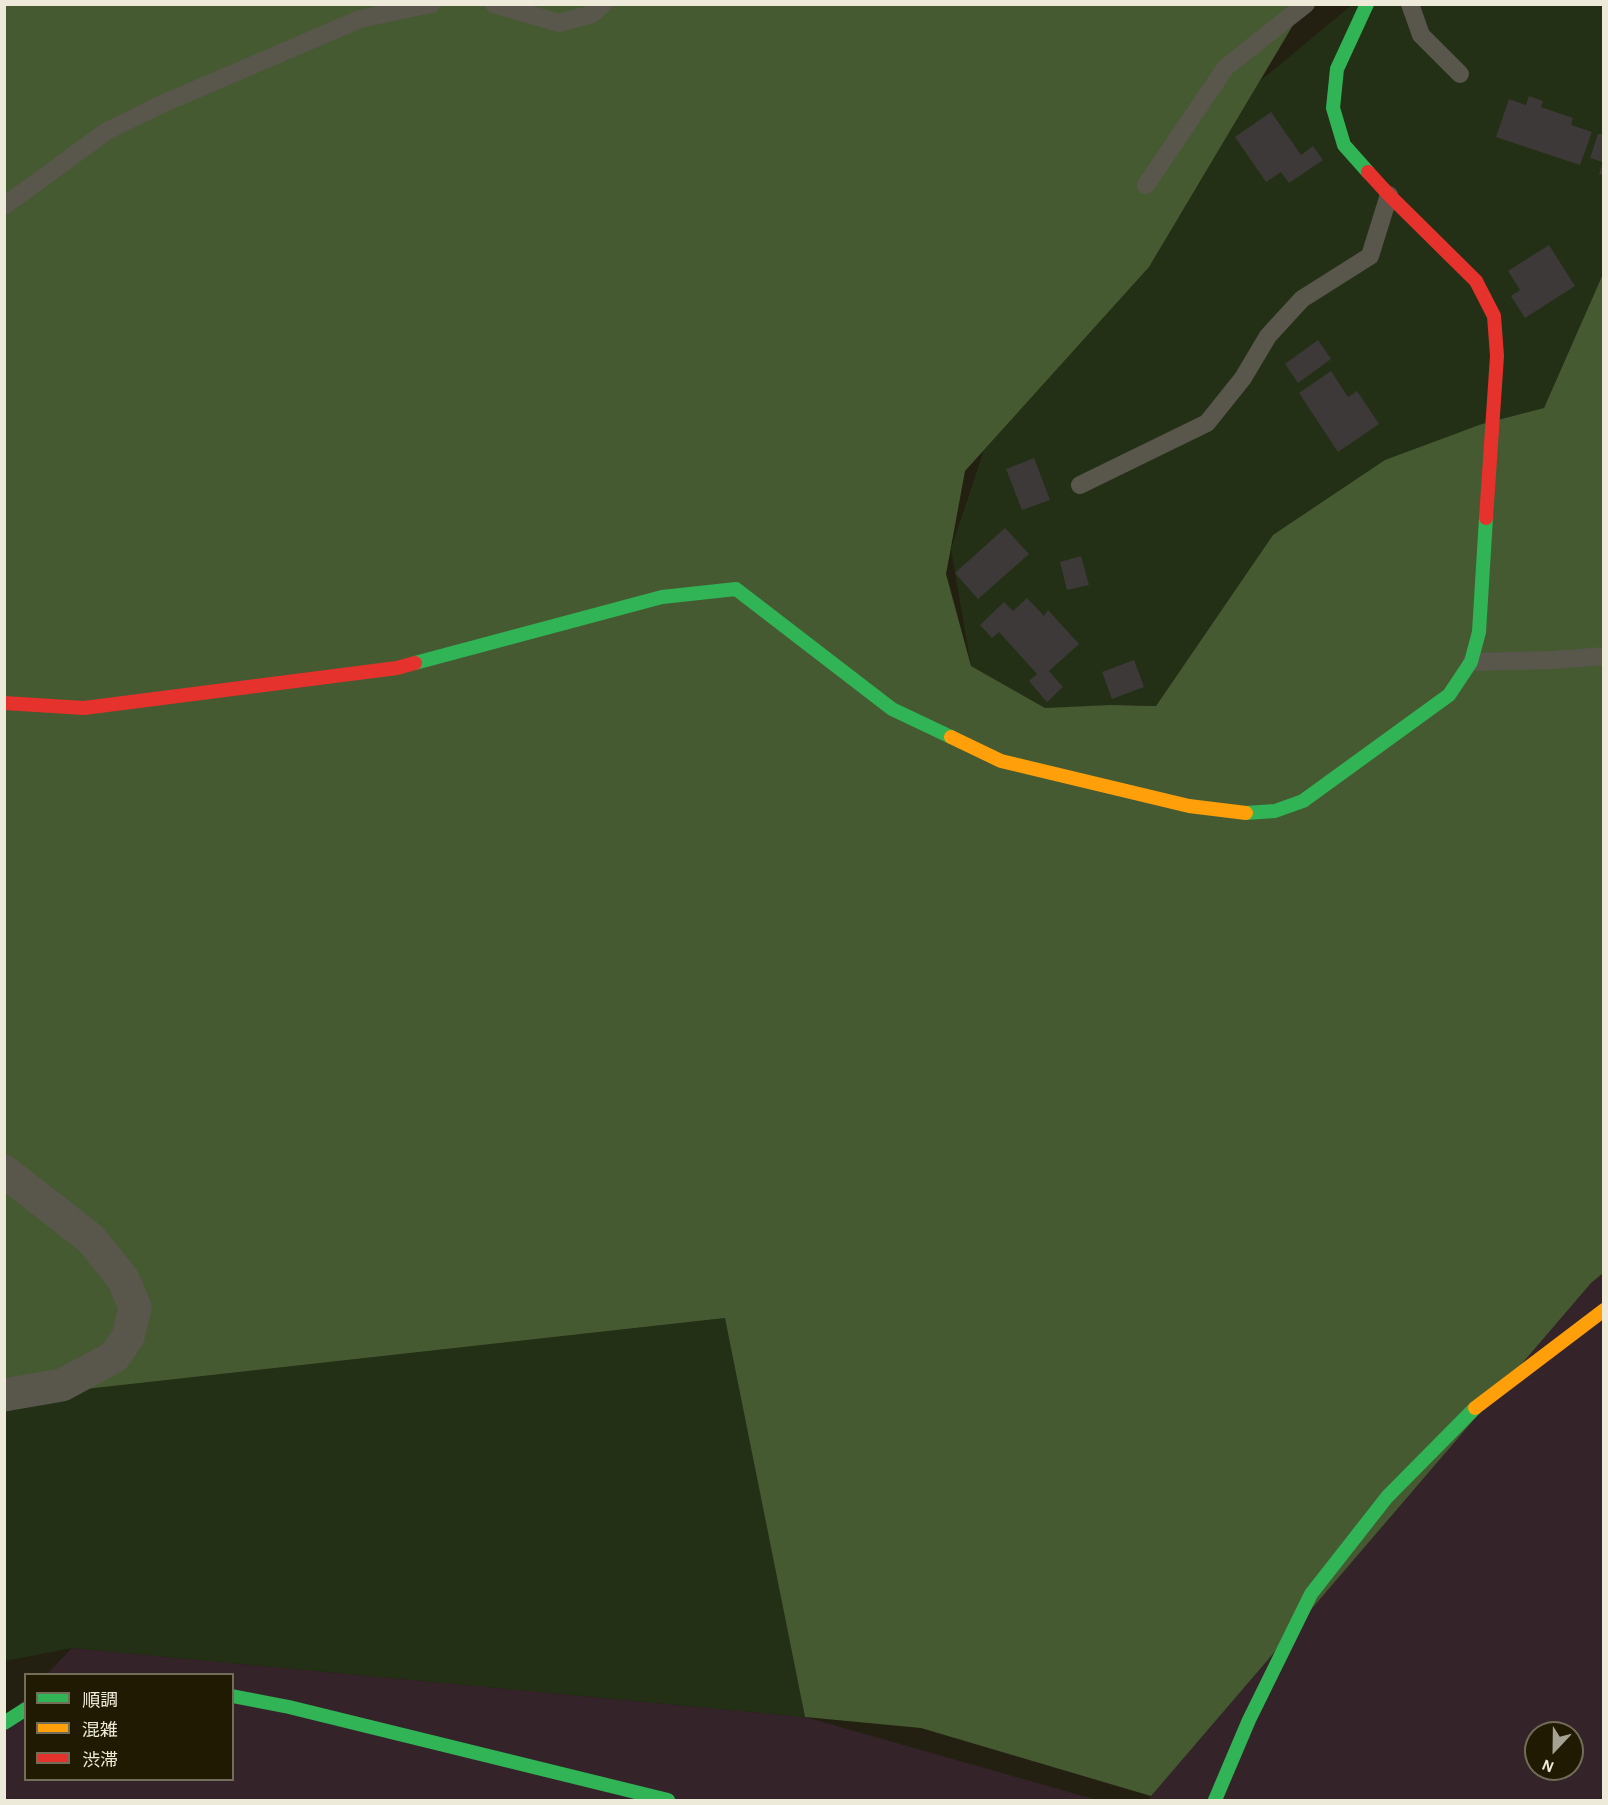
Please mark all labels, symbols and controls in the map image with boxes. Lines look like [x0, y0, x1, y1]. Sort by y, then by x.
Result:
legend [24, 1673, 234, 1781]
text: 順調 [82, 1692, 118, 1710]
north arrow [1524, 1721, 1584, 1781]
text: 混雑 [82, 1722, 118, 1740]
text: 渋滞 [82, 1752, 118, 1770]
text: N [1540, 1756, 1556, 1775]

